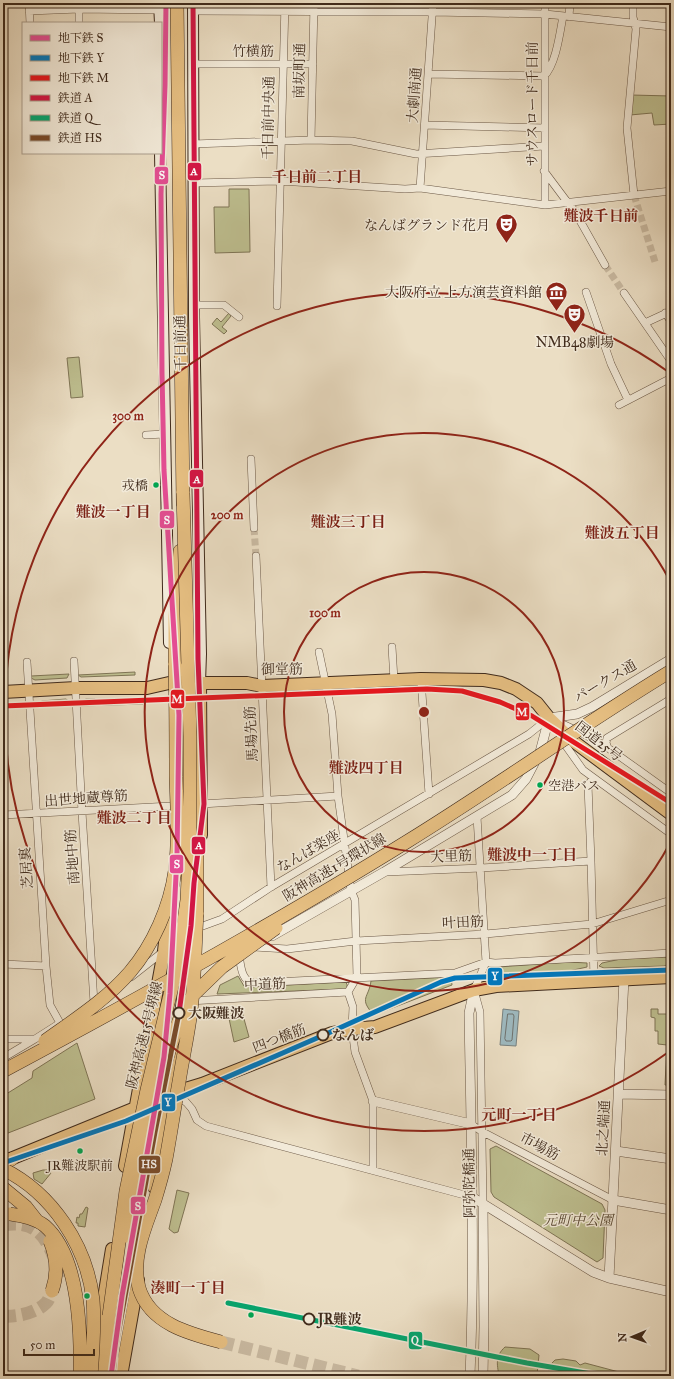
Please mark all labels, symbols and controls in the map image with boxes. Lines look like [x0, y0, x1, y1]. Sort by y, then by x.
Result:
legend [22, 22, 162, 154]
text: 地下鉄 S [58, 31, 104, 45]
street label: サウスロード千日前 [524, 41, 541, 167]
street label: 竹横筋 [232, 43, 274, 60]
street label: 南坂町通 [291, 43, 308, 99]
text: 地下鉄 Y [58, 51, 105, 65]
street label: 大劇南通 [404, 67, 425, 124]
text: 地下鉄 M [58, 71, 109, 85]
street label: 千日前中央通 [259, 76, 278, 160]
text: 鉄道 A [57, 91, 93, 105]
text: 鉄道 Q [57, 111, 102, 125]
text: 鉄道 HS [57, 131, 102, 145]
line badge: A [187, 162, 202, 181]
text: A [189, 165, 198, 178]
line badge: S [154, 166, 169, 185]
district label: 千日前二丁目 [272, 168, 362, 186]
text: S [159, 169, 166, 182]
district label: 難波千日前 [563, 207, 639, 225]
theatre icon: なんばグランド花月 [493, 212, 519, 245]
place label: なんばグランド花月 [364, 217, 490, 234]
museum icon: 大阪府立 上方演芸資料館 [544, 279, 570, 312]
place label: 大阪府立 上方演芸資料館 [385, 284, 542, 301]
theatre icon: NMB48劇場 [562, 301, 588, 334]
street label: 千日前通 [172, 315, 189, 371]
place label: NMB48劇場 [536, 334, 614, 351]
text: 300 m [112, 409, 145, 424]
line badge: A [189, 469, 204, 488]
text: A [192, 473, 201, 486]
place label: 戎橋 [122, 478, 148, 494]
marker: 戎橋 [151, 480, 161, 490]
district label: 難波一丁目 [75, 503, 151, 521]
text: 200 m [211, 508, 244, 522]
line badge: S [159, 510, 175, 529]
district label: 難波三丁目 [310, 513, 386, 531]
text: S [164, 514, 171, 527]
district label: 難波五丁目 [584, 524, 660, 542]
text: 100 m [309, 606, 342, 620]
street label: パークス通 [571, 657, 640, 706]
street label: 御堂筋 [261, 661, 303, 678]
line badge: M [170, 689, 185, 709]
text: M [171, 693, 183, 706]
line badge: M [515, 702, 530, 721]
centre of rings [417, 705, 431, 719]
street label: 馬場先筋 [242, 706, 261, 762]
text: M [516, 706, 528, 719]
street label: 国道25号 [572, 718, 626, 765]
district label: 難波四丁目 [328, 759, 404, 777]
place label: 空港バス [548, 778, 600, 794]
marker: 空港バス [535, 780, 545, 790]
street label: 出世地蔵尊筋 [44, 787, 129, 810]
district label: 難波二丁目 [96, 809, 172, 827]
street label: なんば楽座 [274, 827, 343, 876]
street label: 南地中筋 [62, 828, 83, 885]
street label: 阪神高速1号環状線 [280, 830, 389, 905]
line badge: A [191, 836, 206, 855]
text: A [194, 839, 203, 852]
street label: 芝居裏 [17, 846, 36, 890]
district label: 難波中一丁目 [487, 846, 577, 864]
street label: 大里筋 [430, 847, 472, 866]
line badge: S [169, 854, 184, 874]
text: S [174, 858, 181, 871]
street label: 叶田筋 [442, 913, 484, 932]
line badge: Y [487, 967, 503, 986]
text: Y [491, 970, 500, 983]
street label: 中道筋 [244, 975, 286, 994]
street label: 阪神高速15号堺線 [123, 980, 166, 1091]
place label: 大阪難波 [188, 1005, 244, 1022]
marker: 大阪難波 [172, 1006, 186, 1020]
street label: 四つ橋筋 [250, 1020, 308, 1056]
place label: なんば [332, 1027, 374, 1044]
marker: なんば [316, 1028, 330, 1042]
line badge: Y [161, 1093, 176, 1112]
text: Y [164, 1096, 173, 1109]
street label: 北之端通 [594, 1100, 613, 1156]
district label: 元町一丁目 [481, 1106, 557, 1124]
street label: 市場筋 [517, 1129, 562, 1164]
marker: JR難波駅前 [75, 1146, 85, 1156]
street label: 阿弥陀橋通 [460, 1148, 479, 1218]
line badge: HS [138, 1155, 161, 1174]
place label: JR難波駅前 [45, 1158, 113, 1174]
text: HS [141, 1158, 158, 1171]
line badge: S [130, 1196, 146, 1215]
text: S [135, 1200, 142, 1213]
park label: 元町中公園 [543, 1212, 615, 1229]
district label: 湊町一丁目 [150, 1279, 226, 1297]
unlabelled marker [82, 1291, 92, 1301]
unlabelled marker [246, 1310, 256, 1320]
place label: JR難波 [316, 1311, 362, 1329]
marker: JR難波 [302, 1312, 316, 1326]
north arrow [612, 1317, 652, 1357]
scale bar [24, 1331, 94, 1357]
line badge: Q [408, 1331, 423, 1350]
text: N [616, 1332, 629, 1342]
text: Q [411, 1334, 427, 1348]
text: 50 m [30, 1338, 55, 1352]

